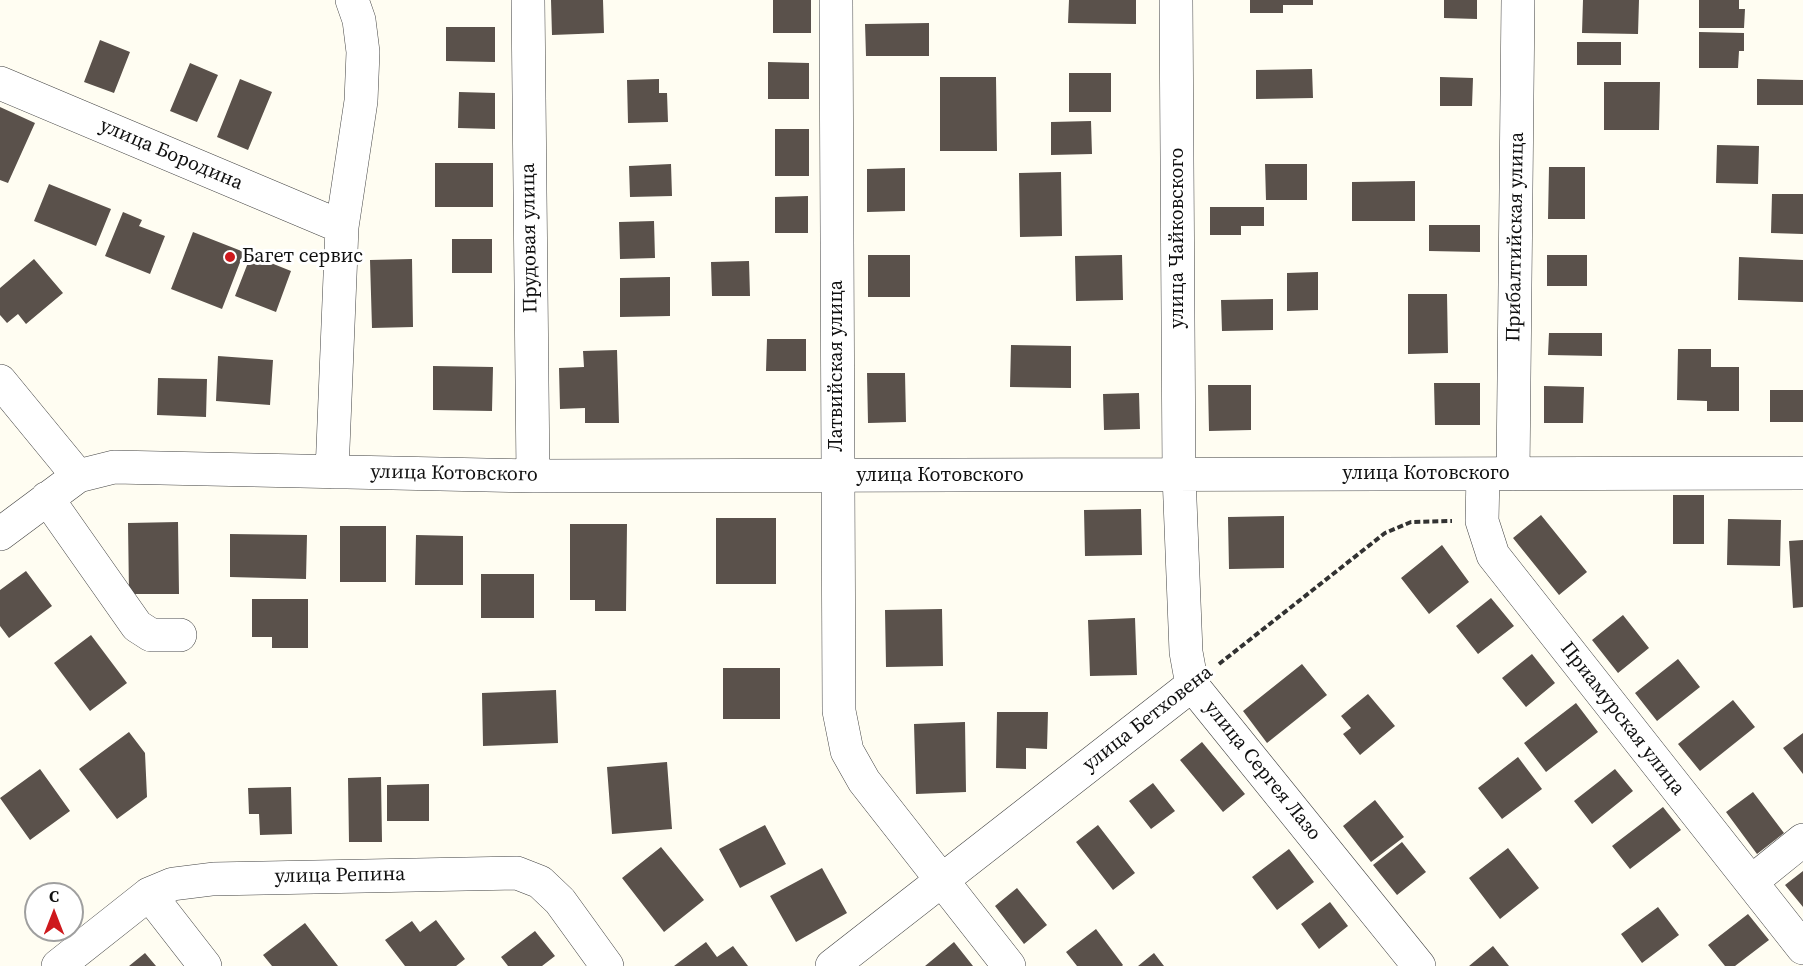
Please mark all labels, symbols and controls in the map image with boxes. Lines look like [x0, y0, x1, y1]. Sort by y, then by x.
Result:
street label: улица Бородина [96, 114, 246, 196]
street label: Прибалтийская улица [1502, 132, 1530, 342]
street label: улица Чайковского [1166, 148, 1190, 328]
street label: Прудовая улица [517, 163, 543, 313]
place label: Багет сервис [242, 245, 363, 269]
marker: Багет сервис [223, 250, 237, 264]
street label: Латвийская улица [825, 280, 849, 452]
street label: улица Котовского [370, 461, 538, 487]
street label: улица Котовского [1342, 462, 1510, 486]
street label: улица Котовского [856, 464, 1024, 488]
street label: Приамурская улица [1555, 637, 1689, 801]
street label: улица Бетховена [1078, 661, 1218, 777]
street label: улица Сергея Лазо [1198, 696, 1326, 846]
street label: улица Репина [274, 863, 406, 889]
north arrow [24, 882, 84, 942]
text: С [49, 885, 59, 907]

